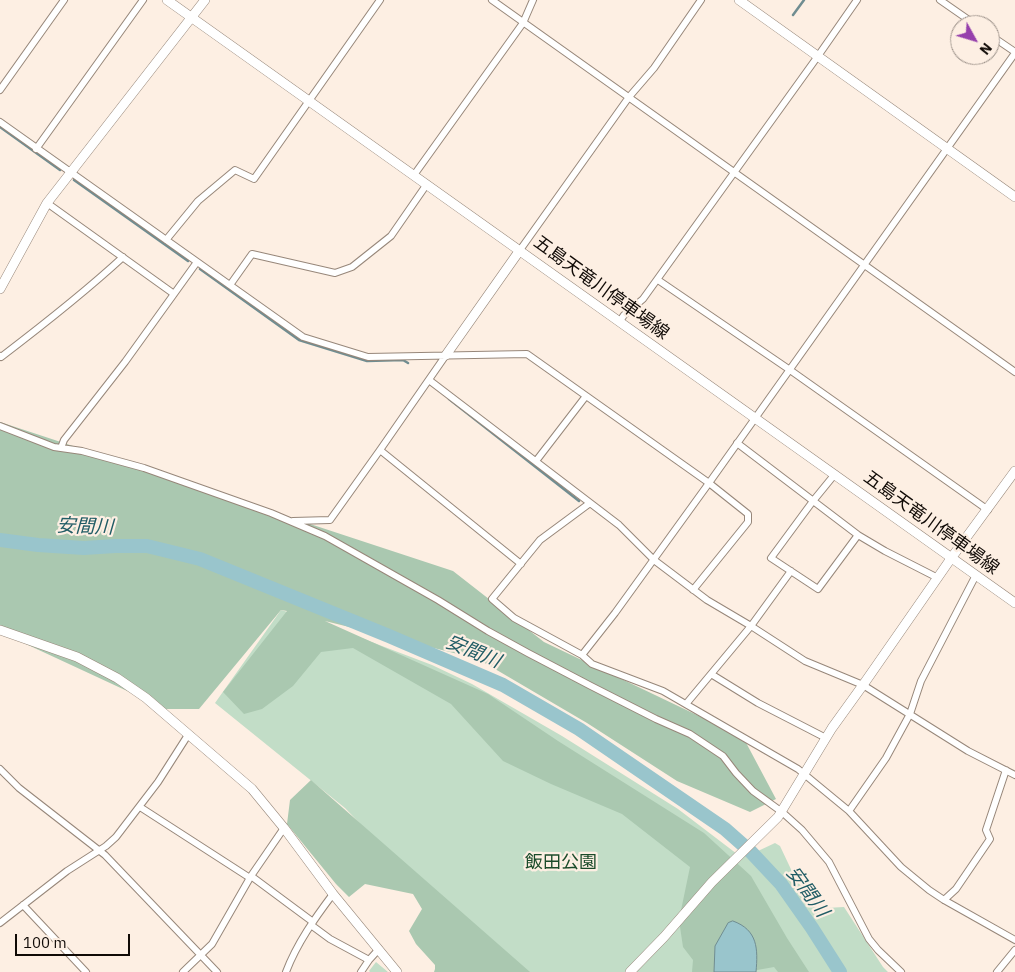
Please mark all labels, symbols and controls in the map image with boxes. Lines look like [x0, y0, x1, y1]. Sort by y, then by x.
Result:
north arrow [950, 15, 1000, 65]
text: N [976, 39, 996, 58]
street label: 五島天竜川停車場線 [529, 232, 673, 344]
street label: 五島天竜川停車場線 [859, 467, 1003, 579]
water label: 安間川 [56, 515, 114, 539]
water label: 安間川 [442, 631, 504, 673]
park label: 飯田公園 [525, 852, 597, 874]
water label: 安間川 [781, 862, 833, 922]
scale bar [18, 924, 132, 956]
text: 100 m [23, 933, 67, 952]

